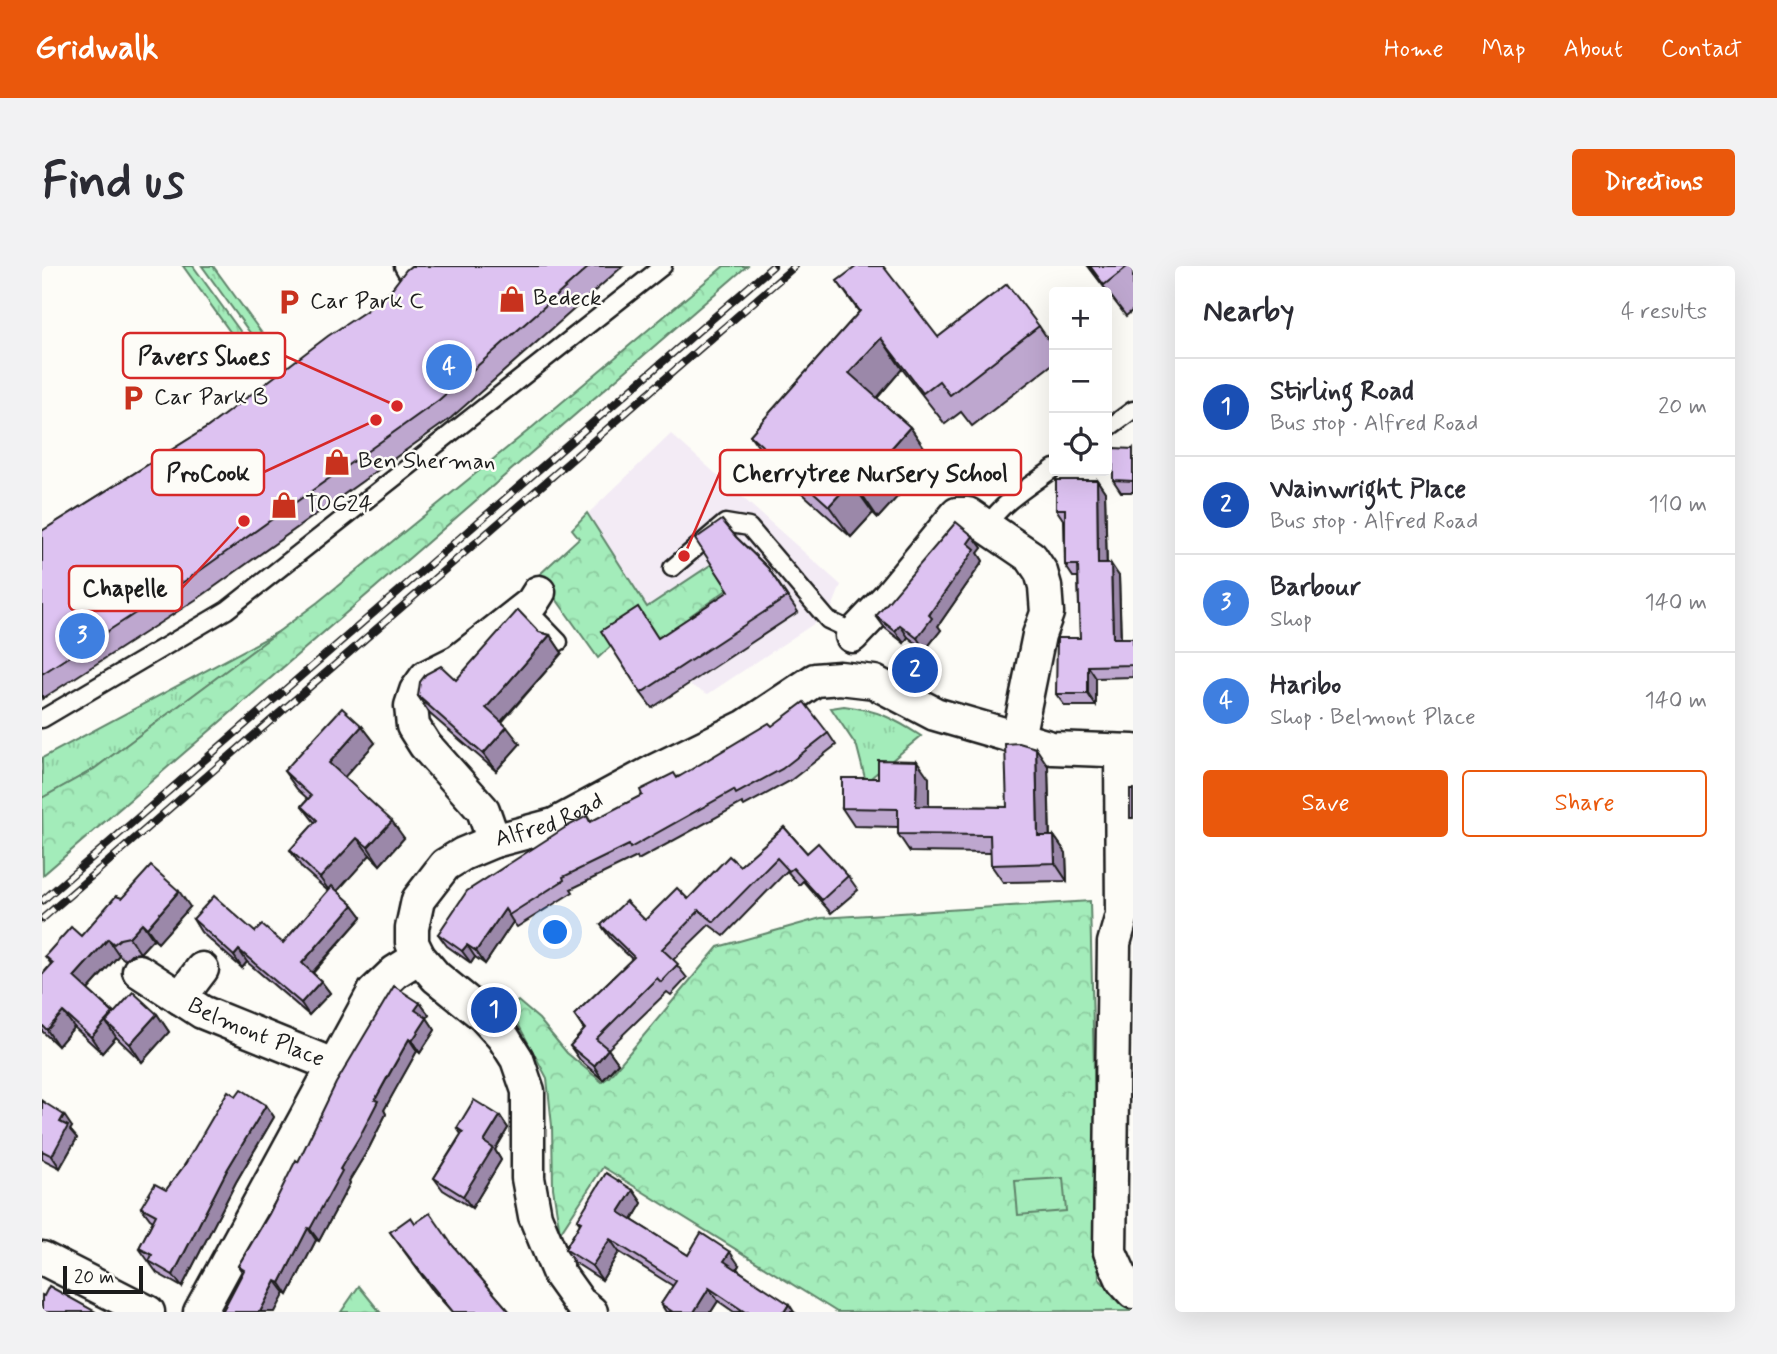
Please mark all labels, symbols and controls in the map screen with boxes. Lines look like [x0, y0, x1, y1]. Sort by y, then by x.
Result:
text: Gridwalk [35, 27, 159, 71]
text: Home [1384, 34, 1444, 65]
text: Map [1482, 34, 1526, 65]
text: About [1564, 34, 1623, 65]
text: Contact [1661, 34, 1742, 65]
button: Directions [1572, 149, 1735, 216]
text: Find us [42, 150, 185, 215]
shop icon: Bedeck [497, 284, 527, 314]
place label: Bedeck [533, 284, 602, 314]
parking icon: Car Park C [274, 287, 304, 317]
place label: Car Park C [310, 287, 424, 317]
map controls [1049, 287, 1112, 476]
button: + [1049, 287, 1112, 350]
text: Nearby [1203, 292, 1294, 331]
text: 4 results [1621, 297, 1707, 327]
callout: Pavers Shoes [123, 333, 285, 378]
pin: 4 [426, 341, 472, 393]
text: Pavers Shoes [138, 342, 271, 373]
button: − [1049, 350, 1112, 413]
text: Stirling Road [1270, 375, 1414, 409]
parking icon: Car Park B [118, 383, 148, 413]
place label: Car Park B [154, 383, 268, 413]
text: 1 [1221, 392, 1231, 422]
text: 20 m [1658, 392, 1707, 422]
text: Bus stop · Alfred Road [1270, 409, 1478, 439]
button: locate [1049, 413, 1112, 476]
shop icon: Ben Sherman [322, 447, 352, 477]
place label: Ben Sherman [358, 447, 495, 477]
callout: ProCook [152, 450, 264, 495]
callout: Cherrytree Nursery School [720, 450, 1021, 495]
text: ProCook [166, 459, 250, 490]
text: Cherrytree Nursery School [732, 459, 1008, 490]
text: Wainwright Place [1270, 473, 1466, 507]
shop icon: TOG24 [269, 490, 299, 520]
place label: TOG24 [305, 490, 372, 520]
text: 2 [1220, 490, 1232, 520]
text: 110 m [1648, 490, 1707, 520]
text: Bus stop · Alfred Road [1270, 507, 1478, 537]
callout: Chapelle [69, 566, 182, 611]
text: Barbour [1270, 571, 1361, 605]
text: Chapelle [82, 574, 168, 605]
text: 3 [1221, 588, 1231, 618]
text: 140 m [1644, 588, 1707, 618]
text: Shop [1270, 605, 1312, 635]
pin: 3 [59, 610, 105, 662]
pin: 2 [892, 644, 938, 696]
text: Haribo [1270, 669, 1341, 703]
text: 4 [1219, 686, 1233, 716]
text: 140 m [1644, 686, 1707, 716]
text: Shop · Belmont Place [1270, 703, 1476, 733]
button: Save [1203, 770, 1448, 837]
button: Share [1462, 770, 1707, 837]
street label: Alfred Road [492, 786, 609, 855]
your location [538, 915, 572, 949]
pin: 1 [471, 984, 517, 1036]
street label: Belmont Place [181, 991, 329, 1075]
scale bar [63, 1263, 144, 1295]
text: 20 m [74, 1265, 114, 1290]

